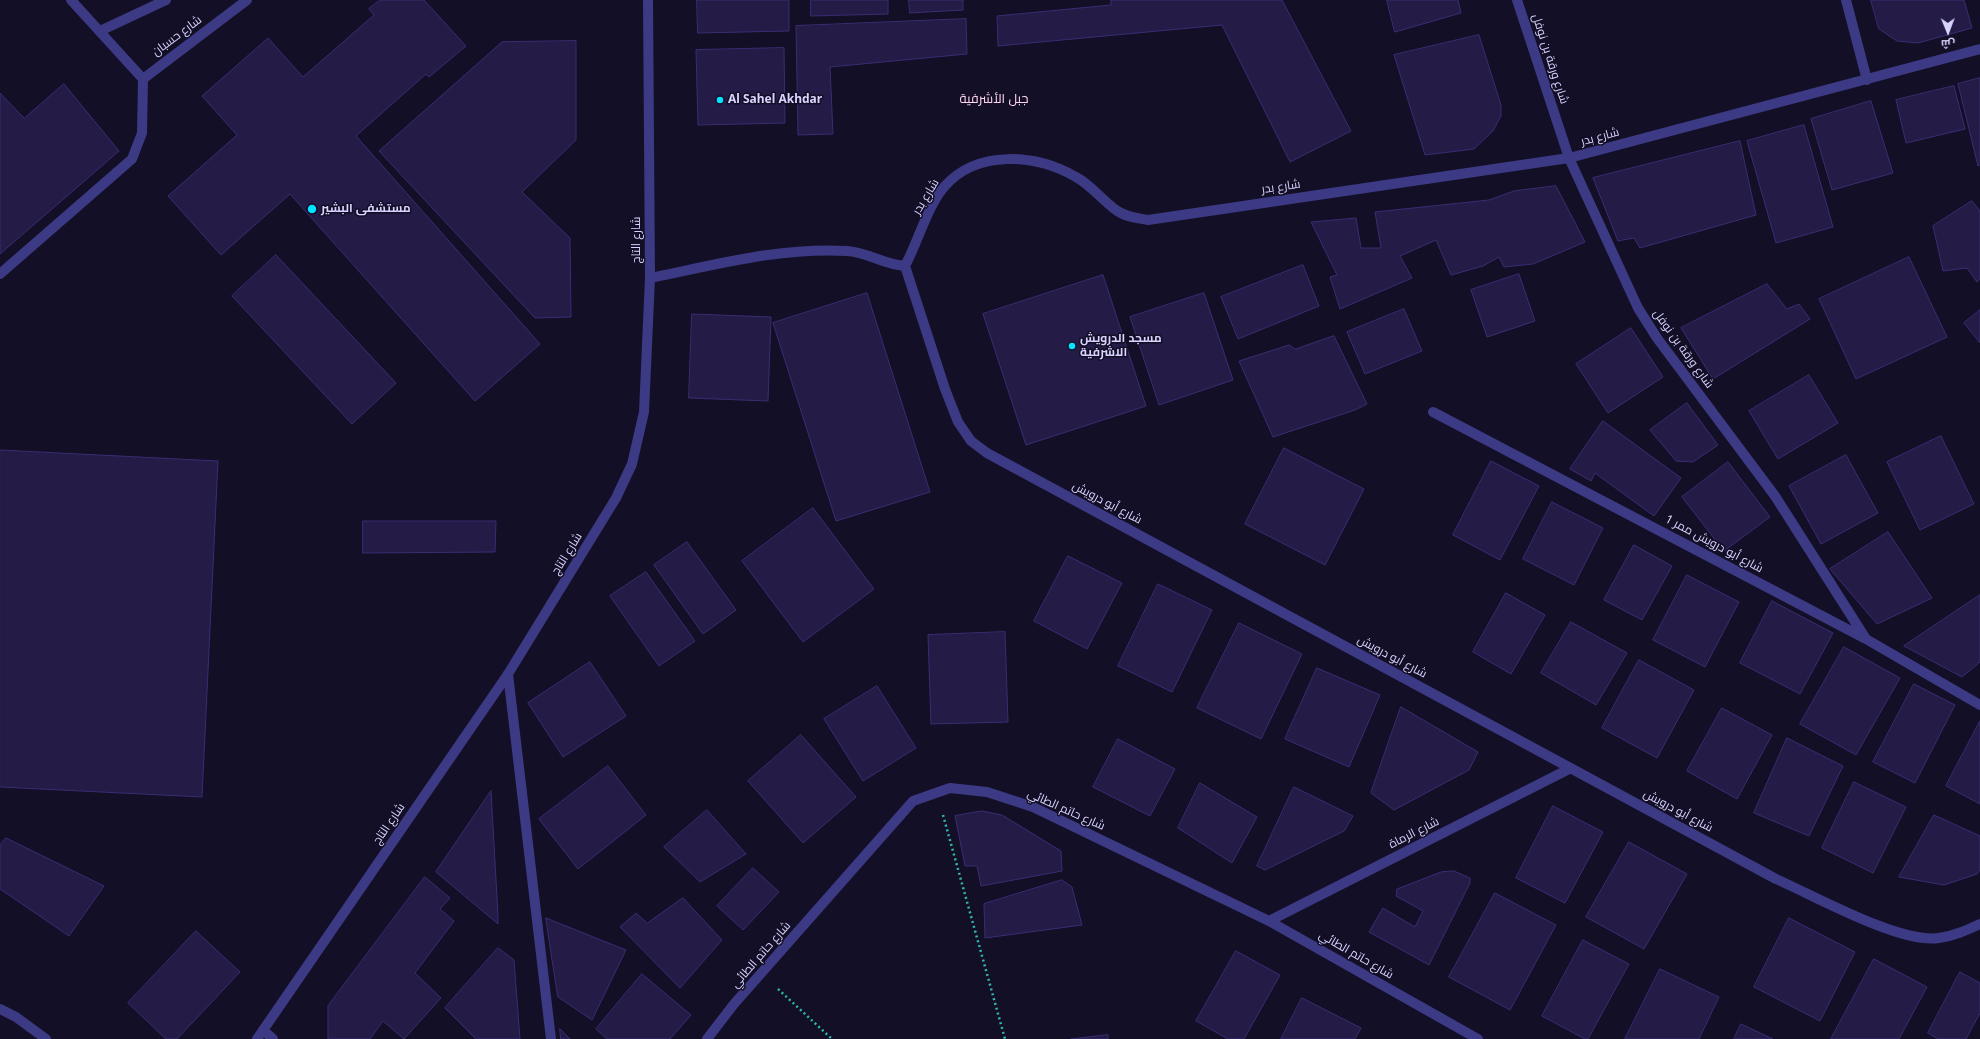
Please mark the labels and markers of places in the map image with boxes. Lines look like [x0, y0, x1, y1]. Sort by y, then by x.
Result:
place label: Al Sahel Akhdar [728, 93, 822, 107]
marker: Al Sahel Akhdar [715, 95, 725, 105]
place label: مستشفى البشير [321, 202, 411, 216]
marker: مستشفى البشير [306, 203, 318, 215]
place label: مسجد الدرويش الاشرفية [1080, 332, 1162, 360]
marker: مسجد الدرويش الاشرفية [1067, 341, 1077, 351]

